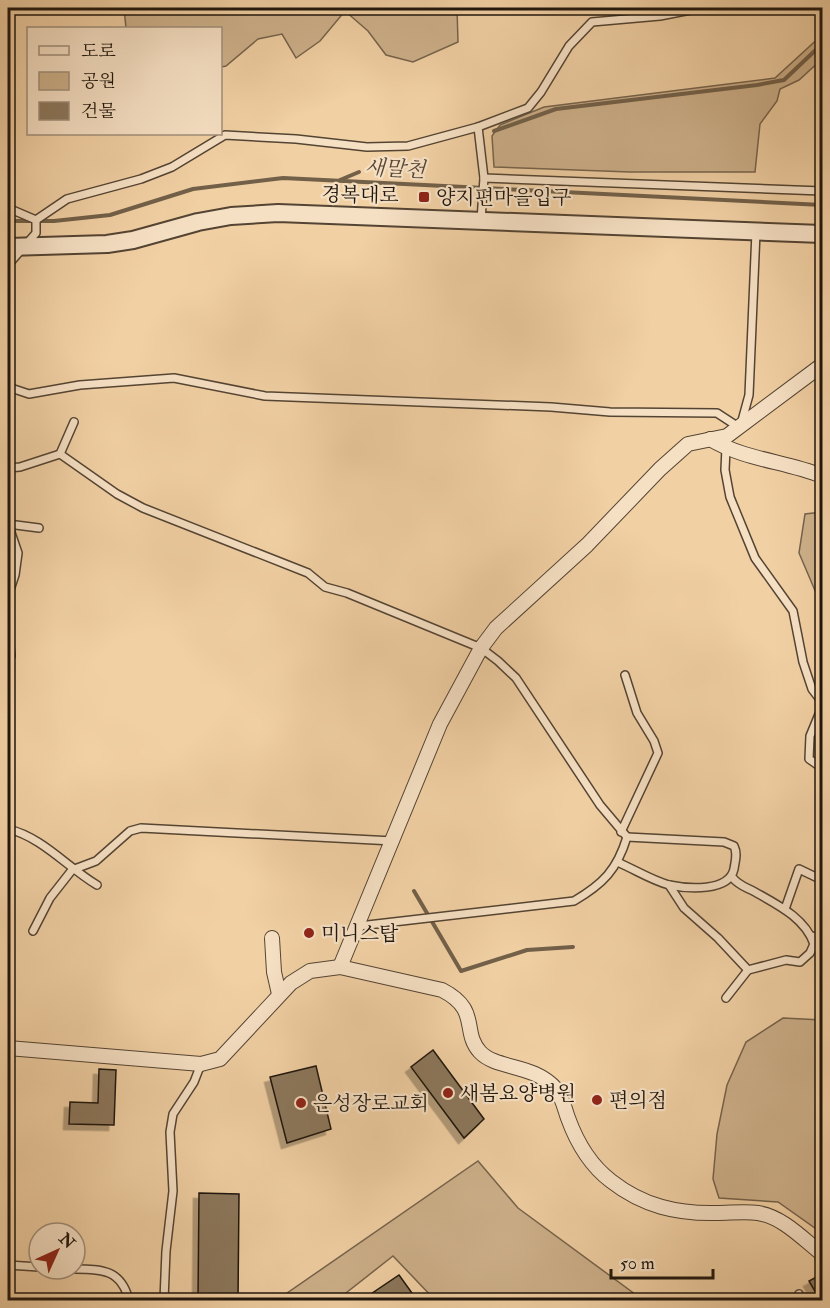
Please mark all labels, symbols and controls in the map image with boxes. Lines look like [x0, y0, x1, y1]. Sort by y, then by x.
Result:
legend [27, 27, 222, 135]
text: 도로 [81, 40, 116, 63]
text: 공원 [81, 70, 116, 93]
text: 건물 [81, 100, 116, 123]
water label: 새말천 [364, 154, 428, 184]
street label: 경복대로 [321, 182, 399, 208]
place label: 양지편마을입구 [436, 185, 571, 210]
marker: 양지편마을입구 [417, 190, 431, 204]
place label: 미니스탑 [321, 921, 399, 946]
marker: 미니스탑 [302, 926, 316, 940]
place label: 새봄요양병원 [460, 1081, 576, 1106]
marker: 새봄요양병원 [441, 1086, 455, 1100]
place label: 편의점 [609, 1088, 667, 1113]
place label: 은성장로교회 [313, 1091, 429, 1116]
marker: 편의점 [590, 1093, 604, 1107]
marker: 은성장로교회 [294, 1096, 308, 1110]
north arrow [27, 1221, 87, 1281]
text: N [54, 1228, 80, 1254]
scale bar [611, 1242, 713, 1280]
text: 50 m [620, 1252, 655, 1275]

